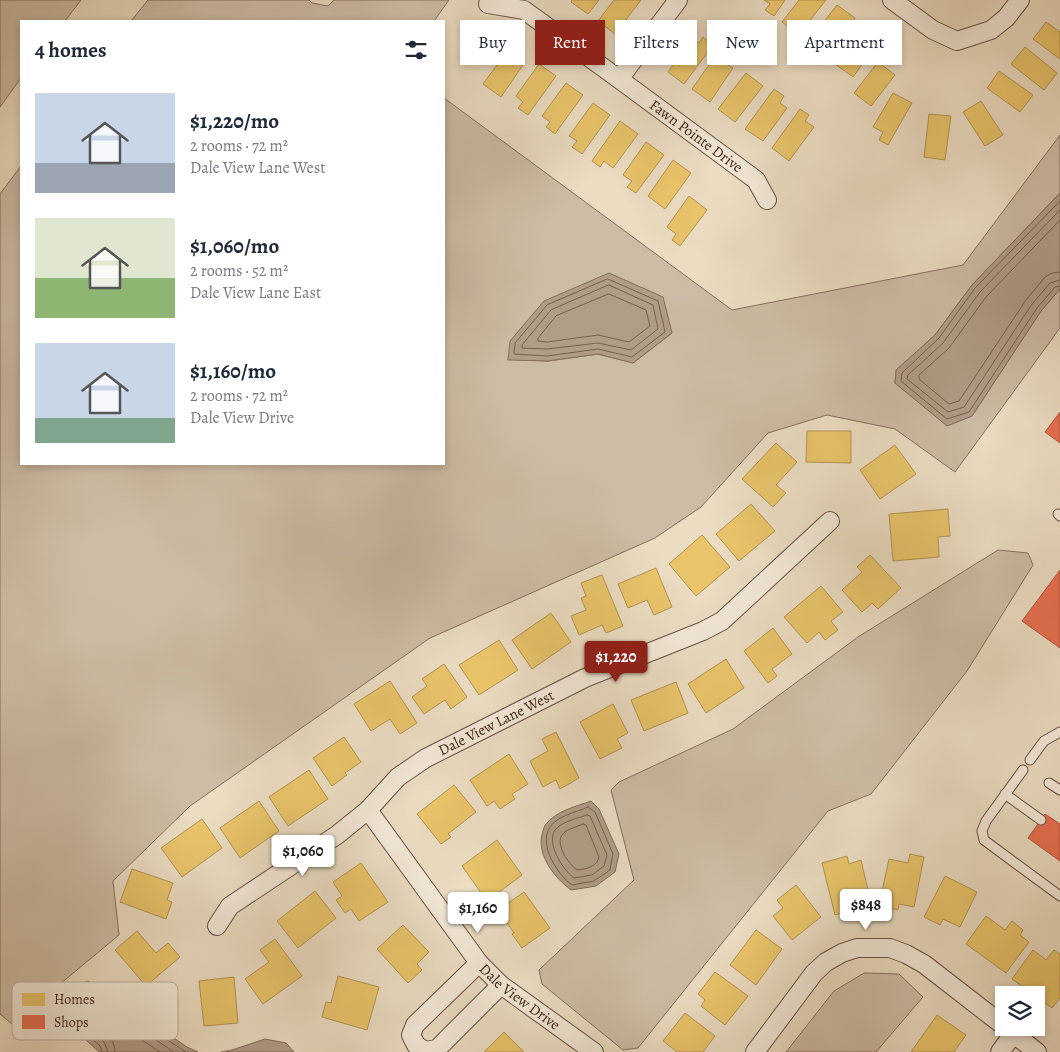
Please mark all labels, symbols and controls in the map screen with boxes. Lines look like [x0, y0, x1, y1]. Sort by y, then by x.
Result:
chip: Buy [460, 20, 525, 65]
chip: Rent [535, 20, 605, 65]
chip: Filters [615, 20, 697, 65]
chip: New [707, 20, 777, 65]
chip: Apartment [787, 20, 902, 65]
text: 4 homes [35, 36, 107, 64]
icon: filters [402, 36, 430, 64]
street label: Fawn Pointe Drive [646, 95, 747, 177]
text: $1,220/mo [190, 107, 279, 135]
icon: home [75, 113, 135, 173]
text: 2 rooms · 72 m² [190, 135, 288, 157]
text: Dale View Lane West [190, 157, 325, 179]
text: $1,060/mo [190, 232, 279, 260]
icon: home [75, 238, 135, 298]
text: 2 rooms · 52 m² [190, 260, 288, 282]
text: Dale View Lane East [190, 282, 321, 304]
text: $1,160/mo [190, 357, 276, 385]
icon: home [75, 363, 135, 423]
text: 2 rooms · 72 m² [190, 385, 288, 407]
text: Dale View Drive [190, 407, 294, 429]
pin: $1,220 [575, 640, 657, 683]
text: $1,220 [596, 646, 637, 668]
street label: Dale View Lane West [435, 685, 557, 760]
pin: $1,060 [262, 834, 344, 877]
text: $1,060 [282, 840, 324, 862]
pin: $848 [836, 888, 896, 931]
pin: $1,160 [437, 892, 519, 934]
text: $848 [851, 894, 881, 916]
text: $1,160 [459, 897, 497, 919]
street label: Dale View Drive [475, 959, 564, 1035]
legend [12, 982, 178, 1040]
map controls [995, 986, 1045, 1036]
button: layers [995, 986, 1045, 1036]
text: Homes [54, 990, 95, 1009]
text: Shops [54, 1013, 89, 1032]

